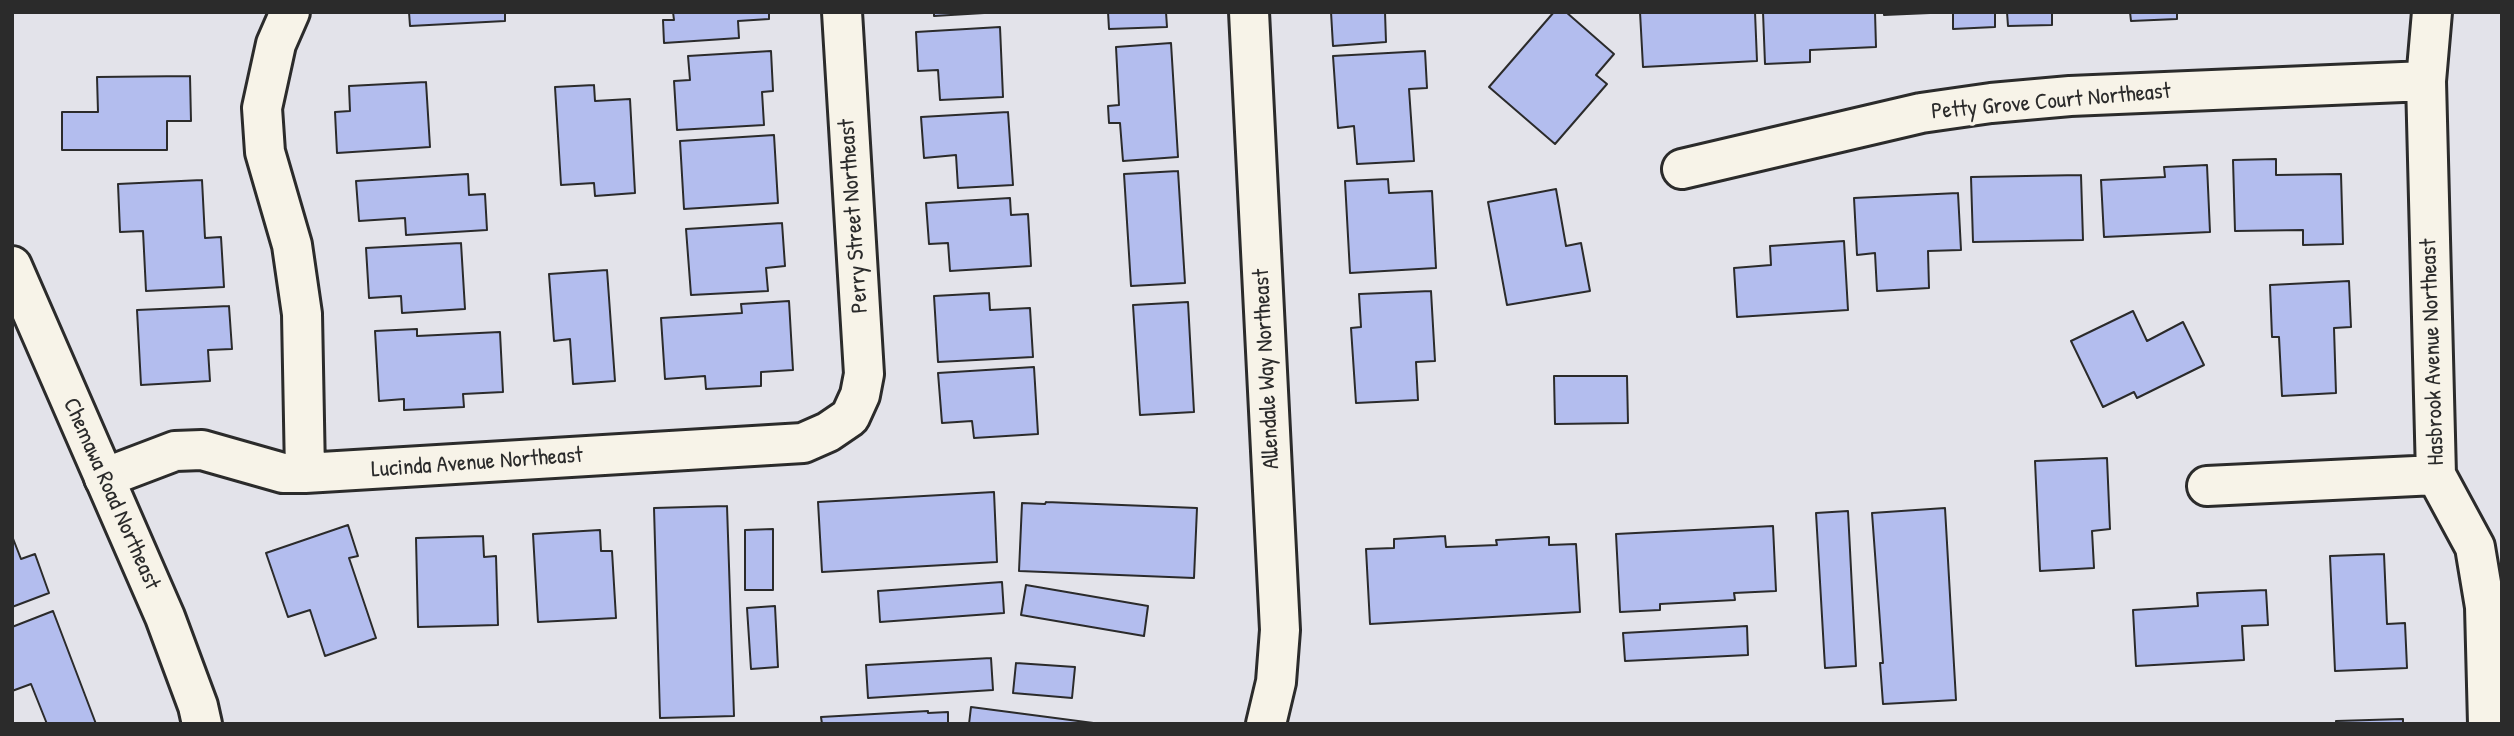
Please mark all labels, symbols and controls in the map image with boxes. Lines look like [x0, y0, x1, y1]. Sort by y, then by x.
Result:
street label: Petty Grove Court Northeast [1930, 78, 2172, 126]
street label: Perry Street Northeast [833, 118, 875, 314]
street label: Hasbrook Avenue Northeast [2415, 238, 2451, 466]
street label: Allendale Way Northeast [1248, 268, 1286, 470]
street label: Chemawa Road Northeast [56, 394, 166, 594]
street label: Lucinda Avenue Northeast [370, 442, 584, 484]

